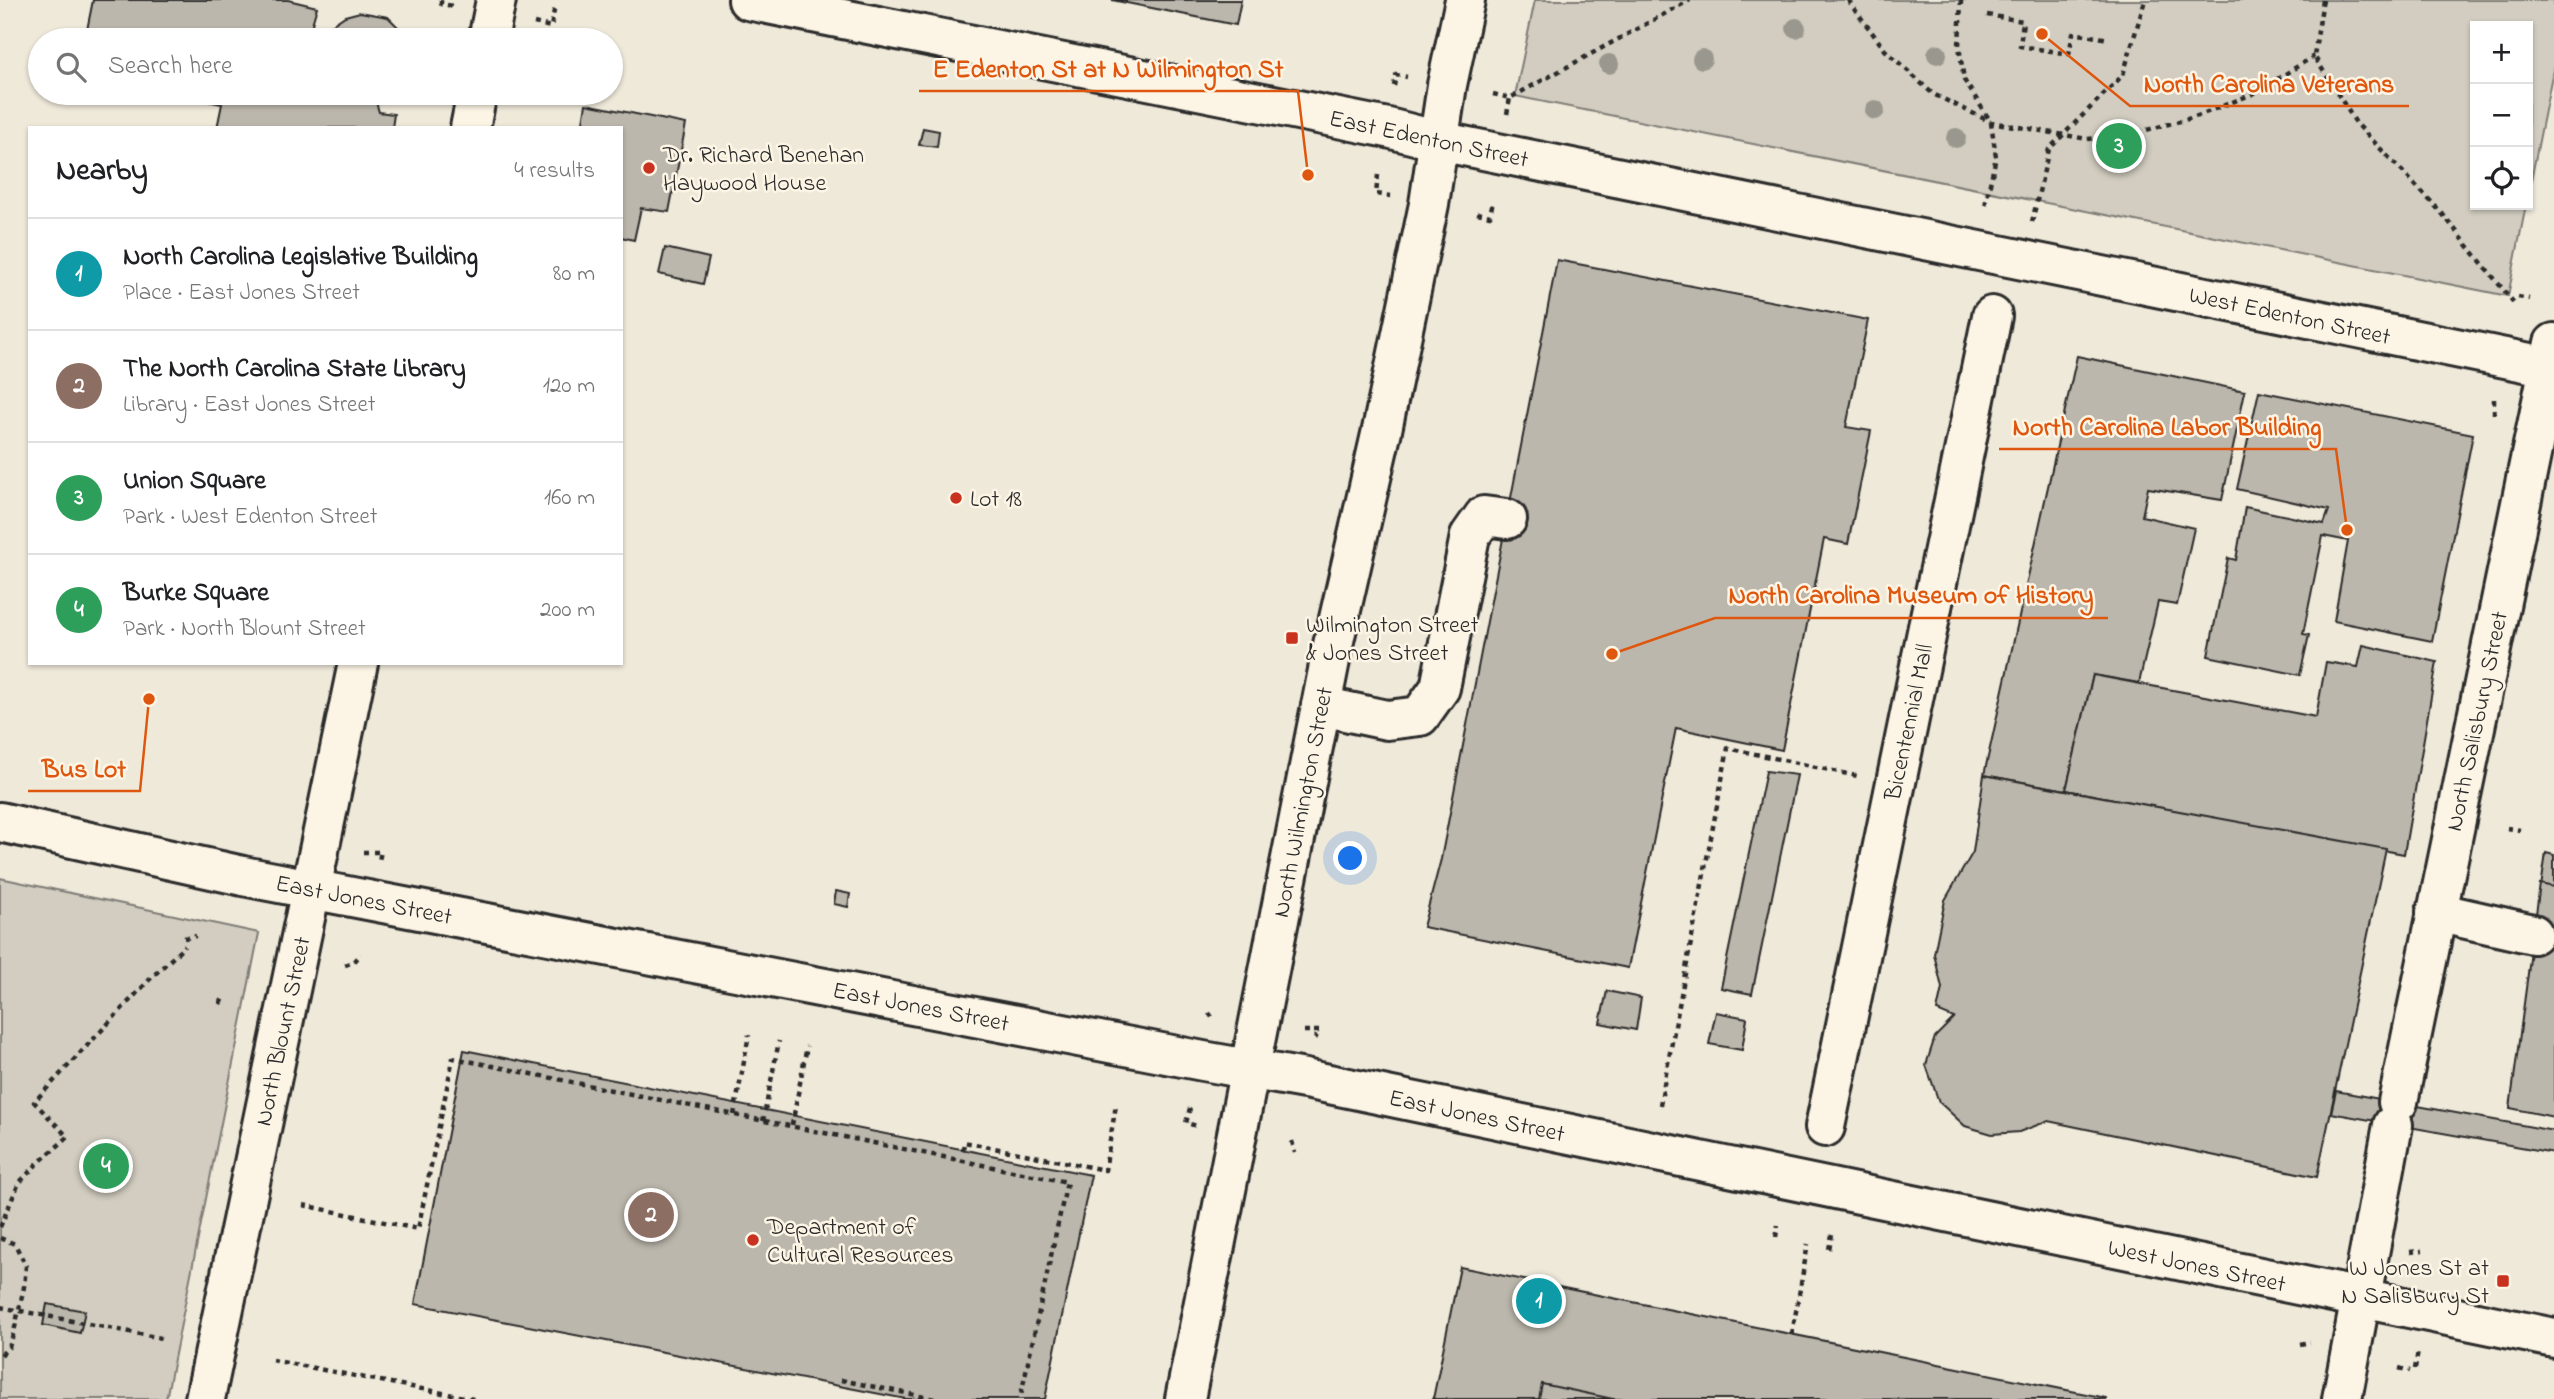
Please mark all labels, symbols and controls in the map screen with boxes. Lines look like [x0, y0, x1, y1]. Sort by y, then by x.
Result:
map controls [2470, 21, 2533, 210]
button: + [2470, 21, 2533, 84]
search box [28, 28, 623, 105]
callout: E Edenton St at N Wilmington St [919, 44, 1298, 91]
icon: search [52, 48, 90, 86]
text: Search here [108, 48, 233, 86]
text: E Edenton St at N Wilmington St [933, 52, 1284, 91]
callout: North Carolina Veterans [2130, 59, 2409, 106]
text: North Carolina Veterans [2144, 67, 2394, 105]
button: − [2470, 84, 2533, 147]
street label: East Edenton Street [1325, 102, 1532, 179]
pin: 3 [2096, 120, 2142, 172]
place label: Dr. Richard Benehan Haywood House [662, 139, 864, 203]
button: locate [2470, 147, 2533, 210]
text: Nearby [56, 150, 148, 194]
text: 4 results [514, 155, 595, 188]
marker: Dr. Richard Benehan Haywood House [641, 160, 657, 176]
text: North Carolina Legislative Building [123, 239, 478, 277]
text: 1 [75, 258, 83, 291]
text: 80 m [553, 258, 595, 291]
text: Place · East Jones Street [123, 277, 360, 310]
street label: West Edenton Street [2186, 279, 2393, 356]
text: The North Carolina State Library [123, 351, 466, 389]
text: 2 [73, 370, 85, 403]
text: 120 m [543, 370, 595, 403]
text: Library · East Jones Street [123, 389, 375, 422]
callout: North Carolina Labor Building [1999, 402, 2336, 449]
text: North Carolina Labor Building [2013, 410, 2322, 449]
text: Union Square [123, 463, 266, 501]
text: 3 [74, 482, 84, 515]
text: 160 m [544, 482, 595, 515]
place label: Lot 18 [970, 483, 1022, 518]
marker: Lot 18 [948, 490, 964, 506]
text: Park · West Edenton Street [123, 501, 378, 534]
callout: North Carolina Museum of History [1715, 571, 2108, 618]
text: Burke Square [123, 575, 269, 613]
text: North Carolina Museum of History [1728, 578, 2094, 616]
text: 4 [74, 594, 84, 627]
text: 200 m [540, 594, 595, 627]
street label: North Salisbury Street [2438, 608, 2520, 835]
place label: Wilmington Street & Jones Street [1306, 609, 1479, 672]
text: Park · North Blount Street [123, 613, 366, 646]
marker: Wilmington Street & Jones Street [1284, 630, 1300, 646]
street label: Bicentennial Mall [1877, 641, 1944, 805]
street label: North Wilmington Street [1265, 684, 1344, 921]
callout: Bus Lot [28, 744, 140, 791]
text: Bus Lot [41, 752, 126, 790]
your location [1333, 841, 1367, 875]
street label: East Jones Street [272, 867, 455, 936]
street label: North Blount Street [247, 934, 322, 1129]
street label: East Jones Street [829, 974, 1012, 1043]
street label: East Jones Street [1385, 1082, 1568, 1153]
pin: 4 [83, 1140, 129, 1192]
pin: 2 [628, 1189, 674, 1241]
place label: Department of Cultural Resources [766, 1211, 953, 1274]
marker: Department of Cultural Resources [745, 1232, 761, 1248]
street label: West Jones Street [2104, 1232, 2289, 1303]
place label: W Jones St at N Salisbury St [2341, 1252, 2489, 1316]
marker: W Jones St at N Salisbury St [2495, 1273, 2511, 1289]
pin: 1 [1516, 1275, 1562, 1327]

